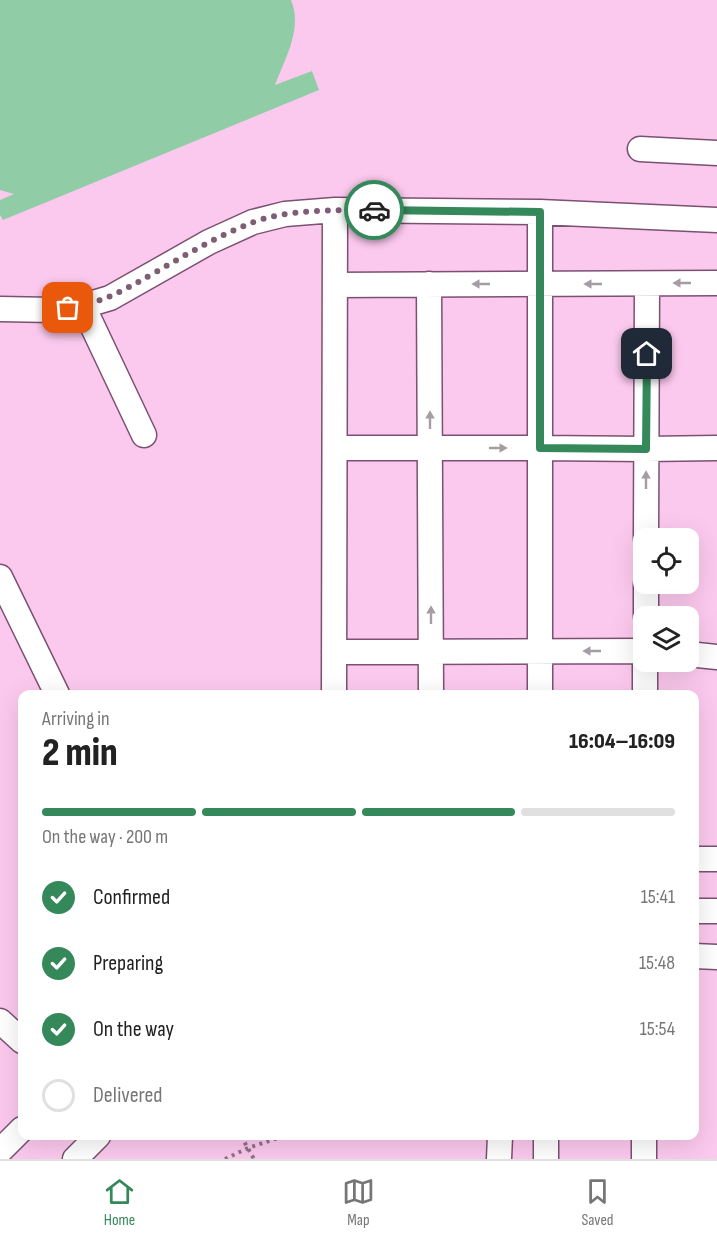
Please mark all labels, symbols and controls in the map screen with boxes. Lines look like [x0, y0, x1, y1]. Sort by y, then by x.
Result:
courier [344, 180, 404, 240]
icon: car [358, 194, 391, 227]
one-way arrow [672, 278, 691, 288]
one-way arrow [472, 279, 491, 289]
one-way arrow [584, 279, 603, 289]
pin [42, 282, 93, 333]
icon: bag [51, 291, 84, 324]
pin [621, 328, 672, 379]
icon: home [630, 337, 663, 370]
one-way arrow [425, 411, 435, 430]
one-way arrow [489, 443, 508, 453]
one-way arrow [641, 471, 651, 490]
map controls [633, 528, 699, 672]
button: locate [633, 528, 699, 594]
one-way arrow [426, 606, 436, 625]
button: layers [633, 606, 699, 672]
one-way arrow [582, 646, 601, 656]
text: Arriving in [42, 707, 110, 731]
text: 16:04–16:09 [569, 728, 675, 755]
text: 2 min [42, 730, 118, 777]
text: On the way · 200 m [42, 825, 168, 849]
icon: check [42, 881, 75, 914]
text: Confirmed [93, 884, 170, 911]
text: 15:41 [641, 885, 675, 909]
icon: check [42, 947, 75, 980]
text: Preparing [93, 950, 163, 977]
text: 15:48 [639, 951, 675, 975]
icon: check [42, 1013, 75, 1046]
text: On the way [93, 1016, 174, 1043]
text: 15:54 [640, 1017, 675, 1041]
text: Delivered [93, 1082, 162, 1109]
tab: Home [103, 1175, 136, 1230]
tab: Map [342, 1175, 375, 1230]
tab: Saved [581, 1175, 614, 1230]

